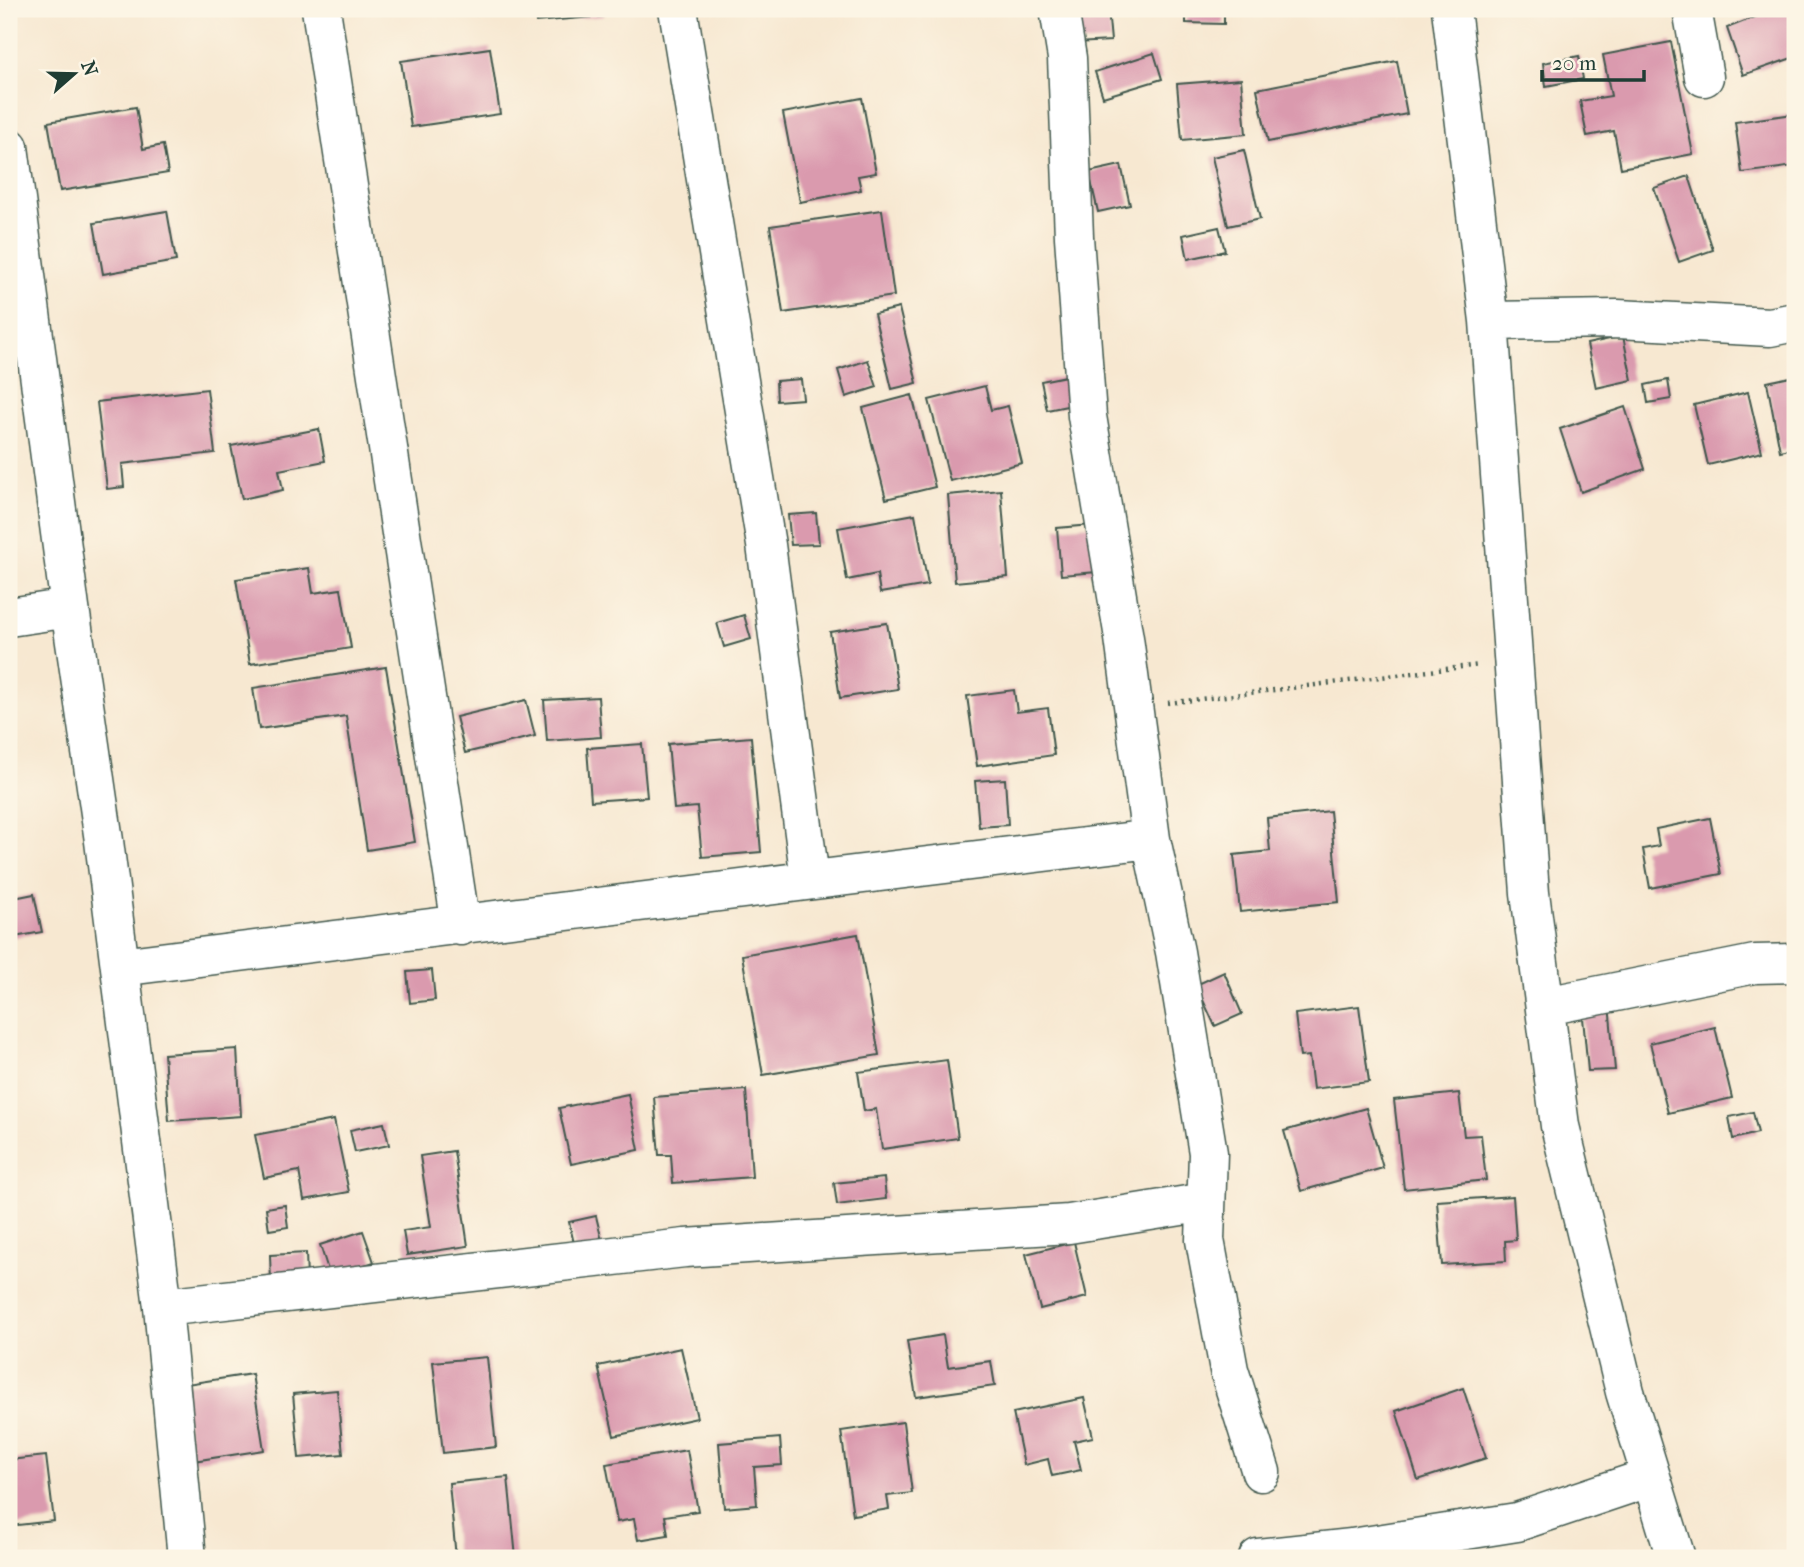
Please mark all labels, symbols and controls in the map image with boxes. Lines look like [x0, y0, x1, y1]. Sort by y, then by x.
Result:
north arrow [38, 38, 108, 108]
scale bar [1542, 38, 1643, 82]
text: 20 m [1552, 51, 1597, 75]
text: N [76, 58, 102, 80]

